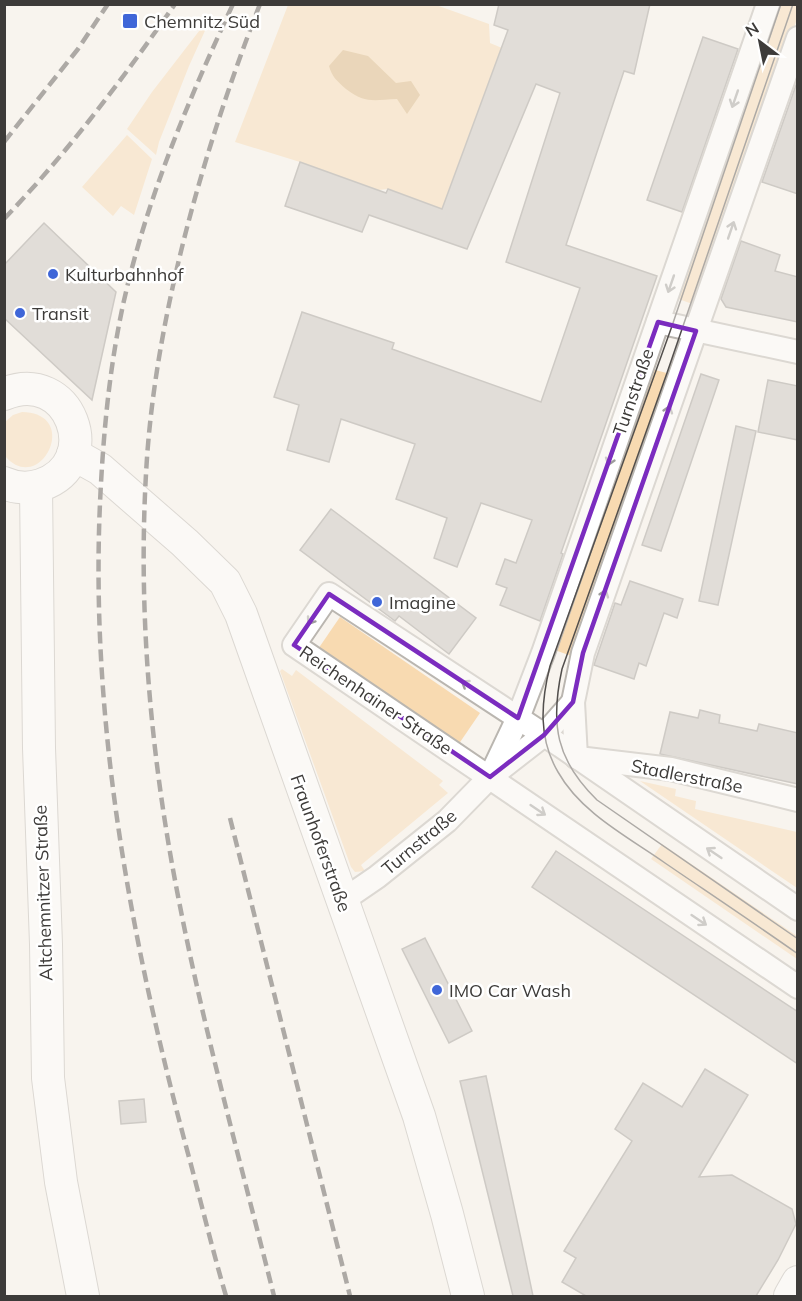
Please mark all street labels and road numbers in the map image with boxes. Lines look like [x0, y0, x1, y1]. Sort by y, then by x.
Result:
street label: Turnstraße [607, 345, 659, 439]
street label: Reichenhainer Straße [295, 640, 457, 760]
street label: Stadlerstraße [629, 754, 745, 798]
street label: Fraunhoferstraße [285, 771, 357, 915]
street label: Turnstraße [377, 804, 461, 880]
street label: Altchemnitzer Straße [28, 805, 58, 981]

